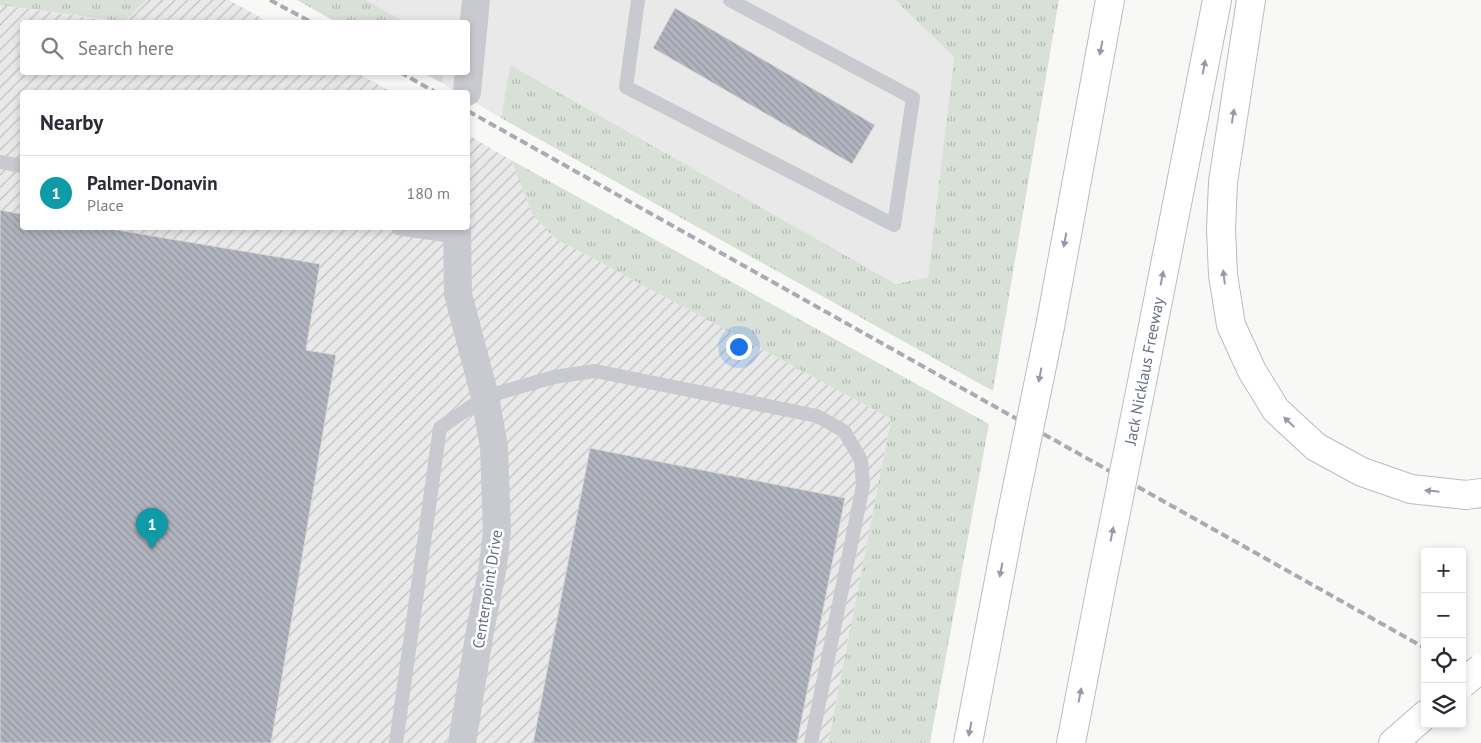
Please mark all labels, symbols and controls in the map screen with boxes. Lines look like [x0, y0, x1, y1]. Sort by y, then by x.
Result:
search box [20, 20, 470, 75]
icon: search [38, 34, 66, 62]
text: Search here [78, 36, 174, 60]
one-way arrow [1097, 40, 1105, 55]
one-way arrow [1200, 59, 1208, 74]
one-way arrow [1230, 107, 1238, 123]
text: Nearby [40, 109, 103, 136]
text: Palmer-Donavin [87, 171, 218, 195]
text: 1 [51, 183, 61, 203]
text: 180 m [407, 183, 450, 203]
text: Place [87, 195, 124, 215]
one-way arrow [1061, 233, 1069, 249]
one-way arrow [1159, 269, 1167, 285]
one-way arrow [1220, 269, 1228, 285]
street label: Jack Nicklaus Freeway [1120, 295, 1168, 448]
your location [726, 334, 752, 360]
one-way arrow [1036, 367, 1044, 382]
one-way arrow [1284, 416, 1296, 428]
one-way arrow [1424, 487, 1440, 495]
pin: 1 [136, 508, 168, 549]
one-way arrow [1108, 525, 1116, 541]
street label: Centerpoint Drive [468, 528, 506, 650]
map controls [1421, 548, 1466, 728]
button: + [1421, 548, 1466, 593]
one-way arrow [997, 562, 1005, 578]
button: − [1421, 593, 1466, 638]
button: locate [1421, 638, 1466, 683]
button: layers [1421, 683, 1466, 728]
one-way arrow [1077, 687, 1085, 703]
one-way arrow [966, 722, 974, 738]

